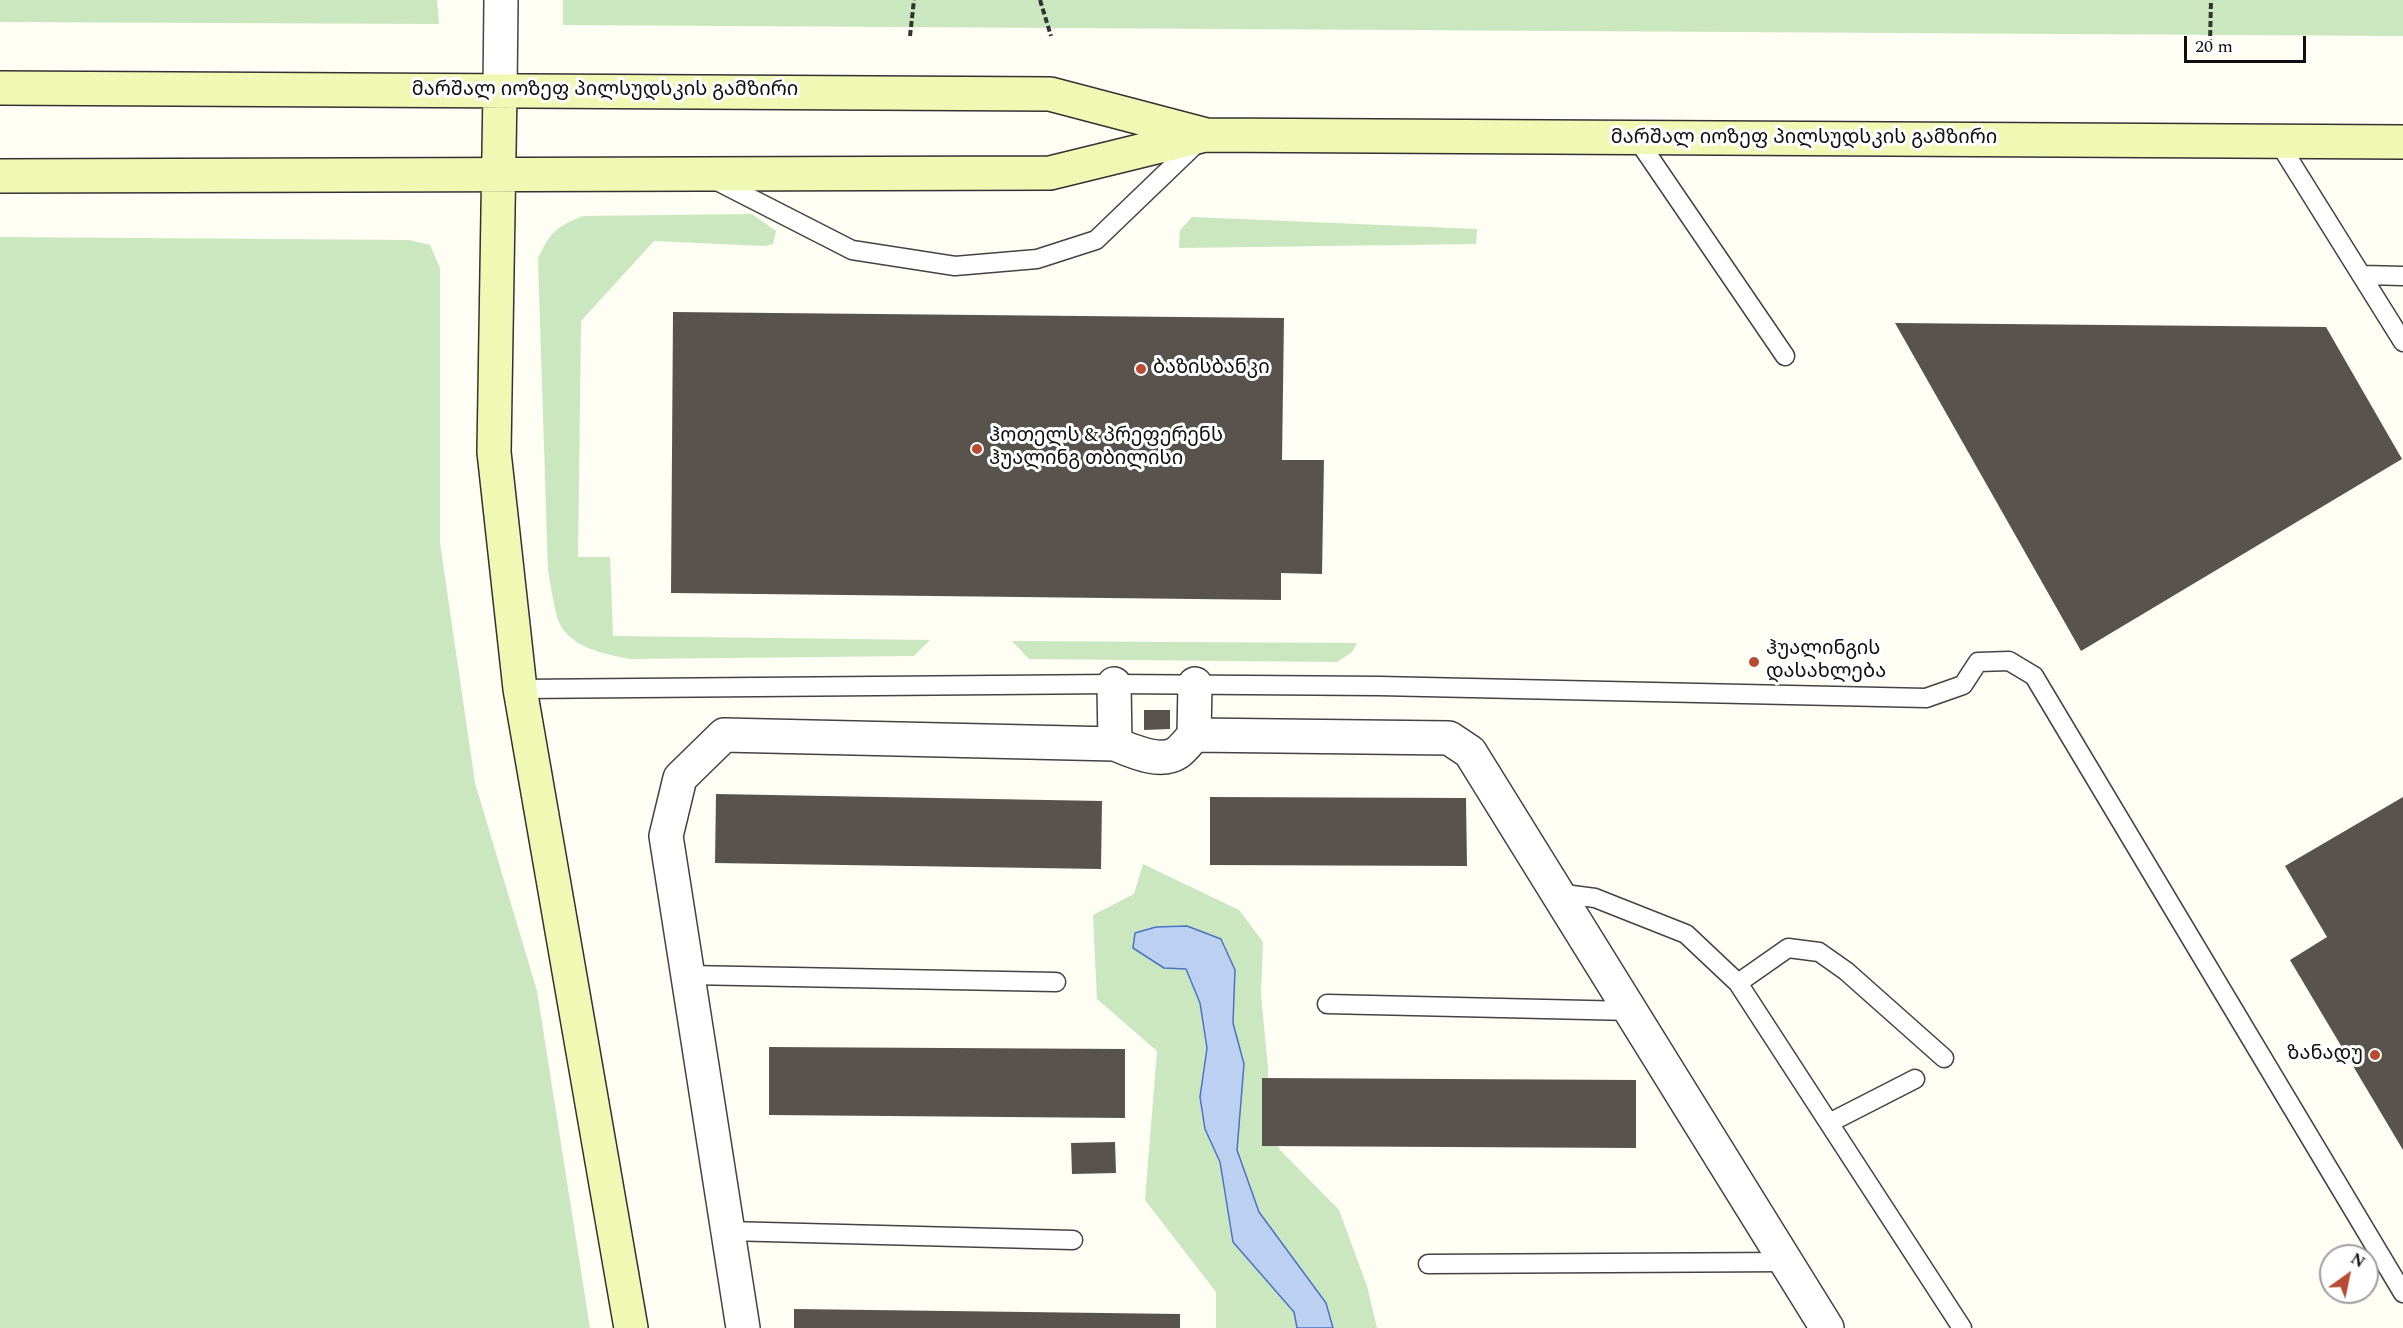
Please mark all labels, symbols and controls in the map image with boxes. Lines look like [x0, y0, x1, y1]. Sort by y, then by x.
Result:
scale bar [2187, 24, 2308, 62]
text: 20 m [2195, 33, 2233, 60]
street label: მარშალ იოზეფ პილსუდსკის გამზირი [412, 79, 798, 103]
street label: მარშალ იოზეფ პილსუდსკის გამზირი [1611, 127, 1997, 151]
place label: ბაზისბანკი [1153, 357, 1270, 381]
marker: ბაზისბანკი [1134, 362, 1148, 376]
place label: ჰოთელს & პრეფერენს ჰუალინგ თბილისი [989, 425, 1223, 472]
marker: ჰოთელს & პრეფერენს ჰუალინგ თბილისი [970, 442, 984, 456]
place label: ჰუალინგის დასახლება [1766, 638, 1886, 685]
marker: ჰუალინგის დასახლება [1747, 655, 1761, 669]
place label: ზანადუ [2287, 1043, 2363, 1067]
marker: ზანადუ [2368, 1048, 2382, 1062]
north arrow [2319, 1244, 2379, 1304]
text: N [2346, 1247, 2370, 1274]

